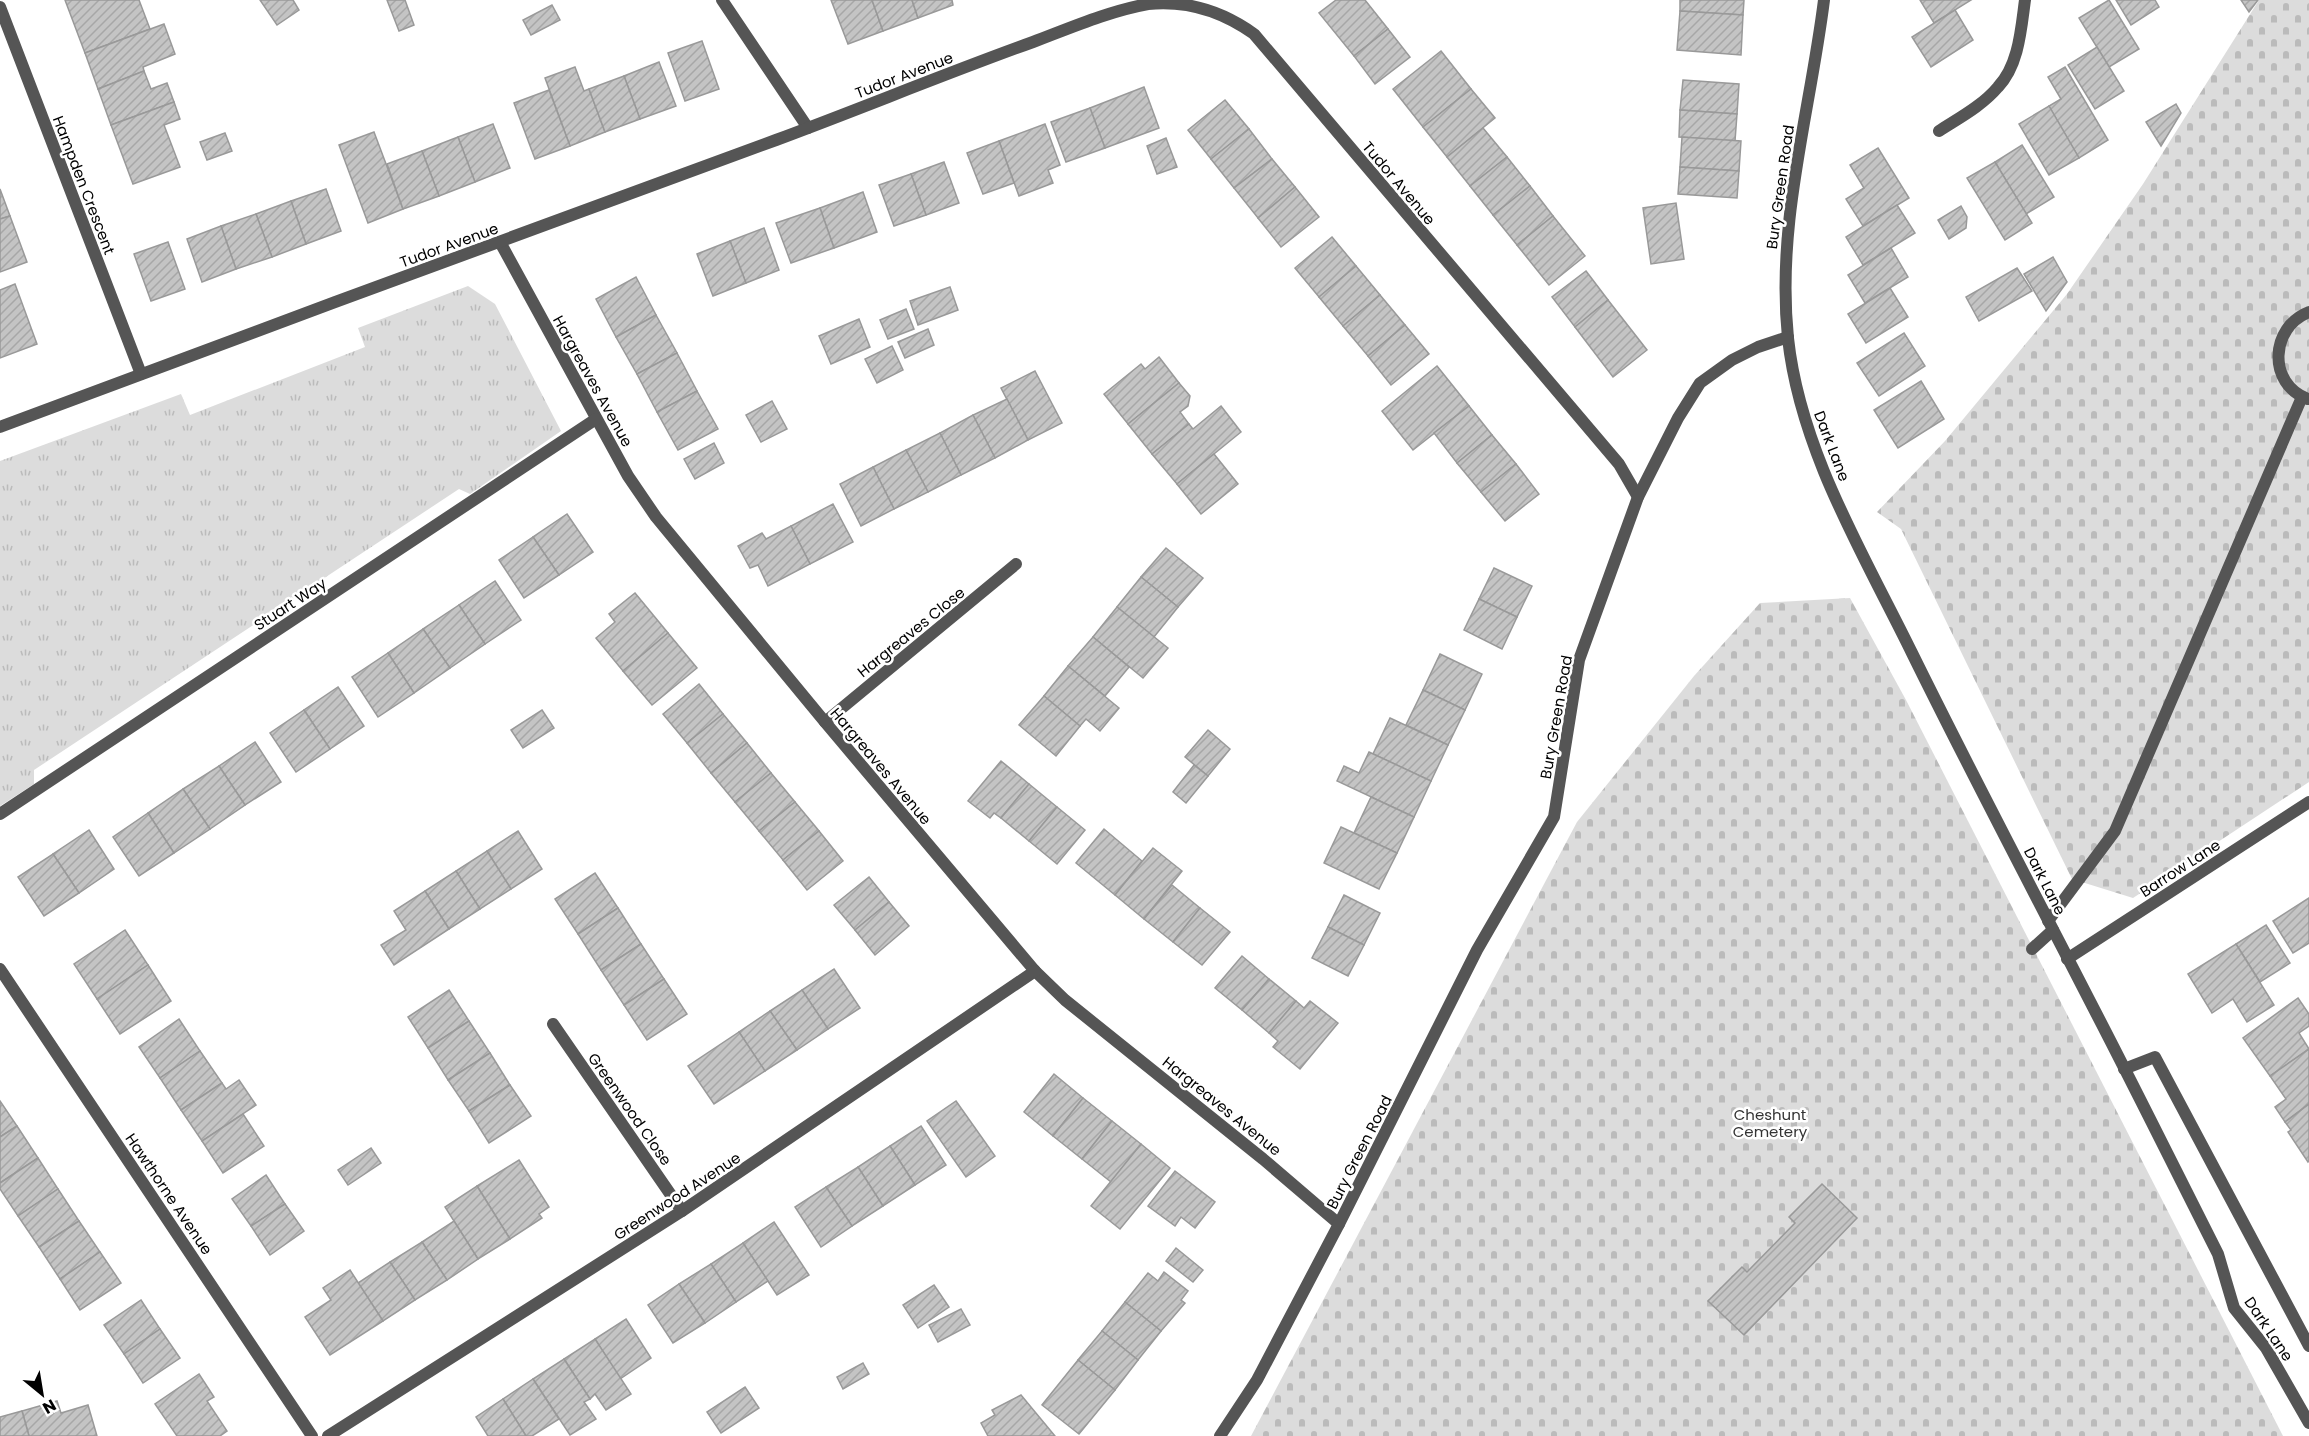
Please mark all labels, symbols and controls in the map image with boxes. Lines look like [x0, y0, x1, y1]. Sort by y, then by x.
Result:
street label: Tudor Avenue [852, 47, 956, 103]
street label: Hampden Crescent [48, 113, 120, 257]
street label: Bury Green Road [1761, 123, 1799, 251]
street label: Tudor Avenue [1358, 137, 1440, 229]
street label: Tudor Avenue [397, 217, 501, 273]
street label: Hargreaves Avenue [548, 312, 638, 450]
street label: Dark Lane [1809, 408, 1855, 484]
street label: Stuart Way [250, 572, 331, 635]
street label: Hargreaves Close [853, 582, 969, 682]
street label: Bury Green Road [1535, 653, 1577, 781]
street label: Hargreaves Avenue [826, 703, 936, 829]
street label: Barrow Lane [2136, 834, 2224, 902]
street label: Dark Lane [2019, 843, 2071, 919]
street label: Greenwood Close [583, 1048, 677, 1170]
street label: Hargreaves Avenue [1158, 1052, 1286, 1160]
street label: Bury Green Road [1321, 1091, 1397, 1213]
park label: Cheshunt Cemetery [1733, 1104, 1808, 1142]
street label: Hawthorne Avenue [121, 1129, 217, 1259]
street label: Greenwood Avenue [609, 1147, 745, 1245]
street label: Dark Lane [2240, 1293, 2298, 1365]
north arrow [12, 1364, 72, 1424]
text: N [38, 1394, 60, 1420]

